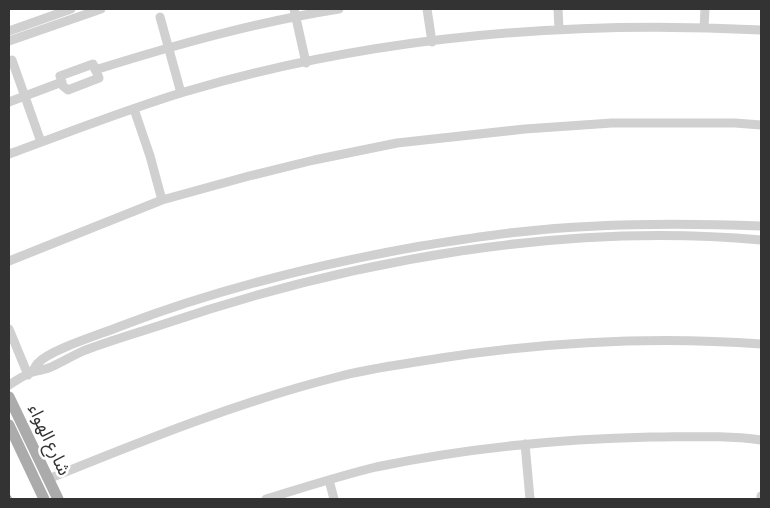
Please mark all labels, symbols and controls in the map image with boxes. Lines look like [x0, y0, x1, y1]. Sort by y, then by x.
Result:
street label: شارع الهواء [21, 401, 75, 480]

